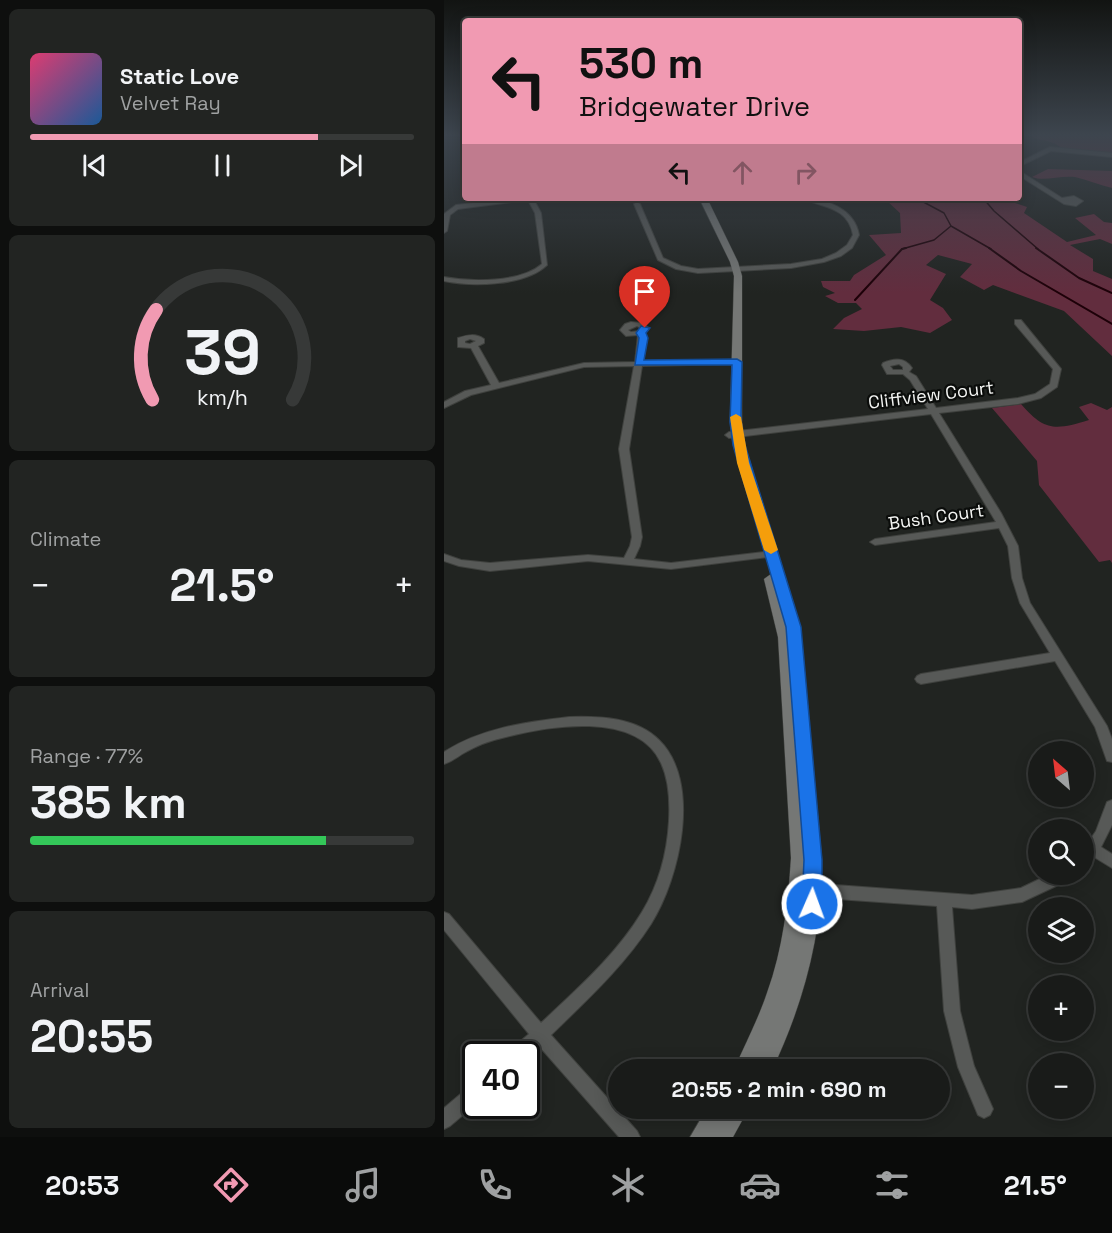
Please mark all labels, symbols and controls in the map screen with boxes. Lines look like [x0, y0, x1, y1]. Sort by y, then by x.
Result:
text: 530 m [579, 37, 704, 90]
icon: left [480, 42, 558, 120]
text: Static Love [120, 62, 239, 90]
text: Bridgewater Drive [579, 89, 810, 124]
text: Velvet Ray [120, 90, 221, 116]
icon: previous [78, 149, 111, 182]
icon: pause [206, 149, 239, 182]
icon: next [334, 149, 367, 182]
icon: left [663, 156, 696, 189]
icon: ahead [726, 156, 759, 189]
icon: right [789, 156, 822, 189]
pin [619, 266, 670, 328]
icon: arrive [628, 275, 661, 308]
text: 39 [184, 313, 260, 392]
street label: Cliffview Court [867, 375, 995, 414]
text: km/h [196, 384, 248, 411]
street label: Bush Court [886, 498, 985, 535]
text: Climate [30, 526, 101, 552]
text: 21.5° [169, 557, 275, 614]
text: − [30, 565, 50, 607]
text: + [394, 565, 414, 607]
north arrow [1028, 741, 1094, 807]
map controls [1028, 741, 1094, 1119]
text: Range · 77% [30, 743, 143, 769]
text: 385 km [30, 774, 187, 831]
button: search [1028, 819, 1094, 885]
position arrow [780, 872, 844, 936]
button: layers [1028, 897, 1094, 963]
button: + [1028, 975, 1094, 1041]
text: Arrival [30, 977, 89, 1003]
text: 20:55 [30, 1008, 153, 1065]
speed limit sign: 40 [462, 1041, 540, 1119]
button: − [1028, 1053, 1094, 1119]
text: 20:55 · 2 min · 690 m [672, 1075, 886, 1103]
icon: directions [210, 1164, 252, 1206]
icon: music [342, 1164, 384, 1206]
icon: phone [474, 1164, 516, 1206]
icon: climate [607, 1164, 649, 1206]
icon: car [739, 1164, 781, 1206]
icon: filters [871, 1164, 913, 1206]
text: 20:53 [45, 1168, 119, 1203]
text: 21.5° [1004, 1168, 1067, 1203]

